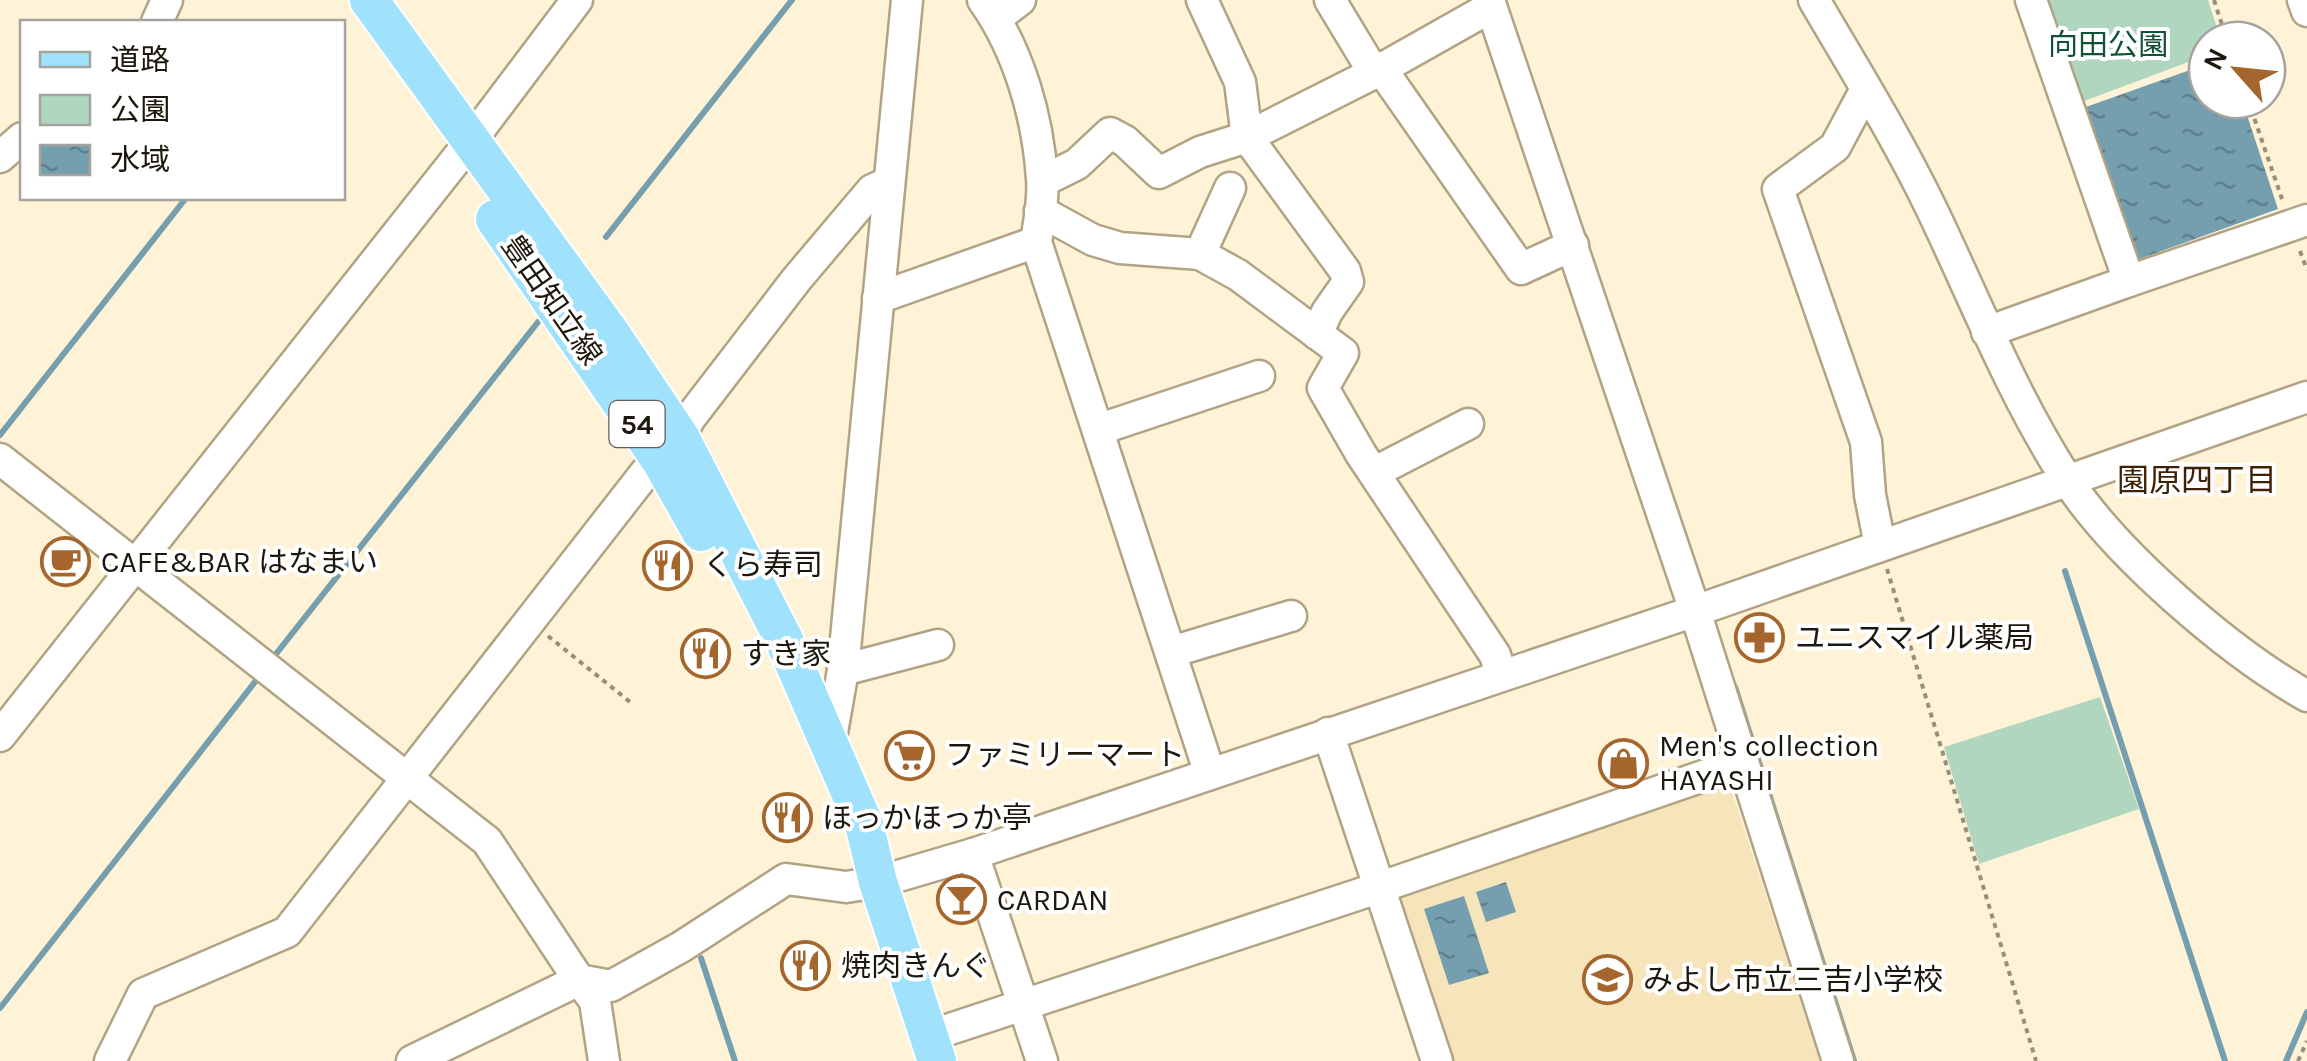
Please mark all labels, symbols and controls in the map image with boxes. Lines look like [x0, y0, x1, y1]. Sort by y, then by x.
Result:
legend [20, 20, 345, 200]
north arrow [2187, 20, 2287, 120]
park label: 向田公園 [2048, 27, 2168, 63]
text: 道路 [110, 42, 170, 78]
text: N [2196, 42, 2234, 75]
text: 公園 [110, 92, 170, 128]
text: 水域 [110, 142, 170, 178]
street label: 豊田知立線 [494, 228, 610, 372]
road number: 54 [610, 401, 664, 447]
district label: 園原四丁目 [2117, 462, 2277, 499]
cafe icon: CAFE&BAR はなまい [40, 536, 92, 588]
restaurant icon: くら寿司 [642, 539, 694, 591]
place label: CAFE&BAR はなまい [101, 544, 378, 580]
place label: くら寿司 [703, 547, 823, 583]
pharmacy icon: ユニスマイル薬局 [1734, 612, 1786, 664]
place label: ユニスマイル薬局 [1795, 620, 2034, 656]
restaurant icon: すき家 [680, 628, 732, 680]
place label: すき家 [741, 636, 831, 672]
place label: Men's collection HAYASHI [1659, 728, 1879, 798]
supermarket icon: ファミリーマート [884, 729, 936, 781]
place label: ファミリーマート [945, 737, 1185, 773]
shop icon: Men's collection HAYASHI [1598, 737, 1650, 789]
restaurant icon: ほっかほっか亭 [761, 792, 813, 844]
place label: ほっかほっか亭 [822, 800, 1032, 836]
bar icon: CARDAN [936, 874, 988, 926]
place label: CARDAN [997, 882, 1109, 918]
restaurant icon: 焼肉きんぐ [780, 940, 832, 992]
place label: 焼肉きんぐ [841, 948, 991, 984]
school or university icon: みよし市立三吉小学校 [1582, 954, 1634, 1006]
place label: みよし市立三吉小学校 [1643, 962, 1943, 998]

